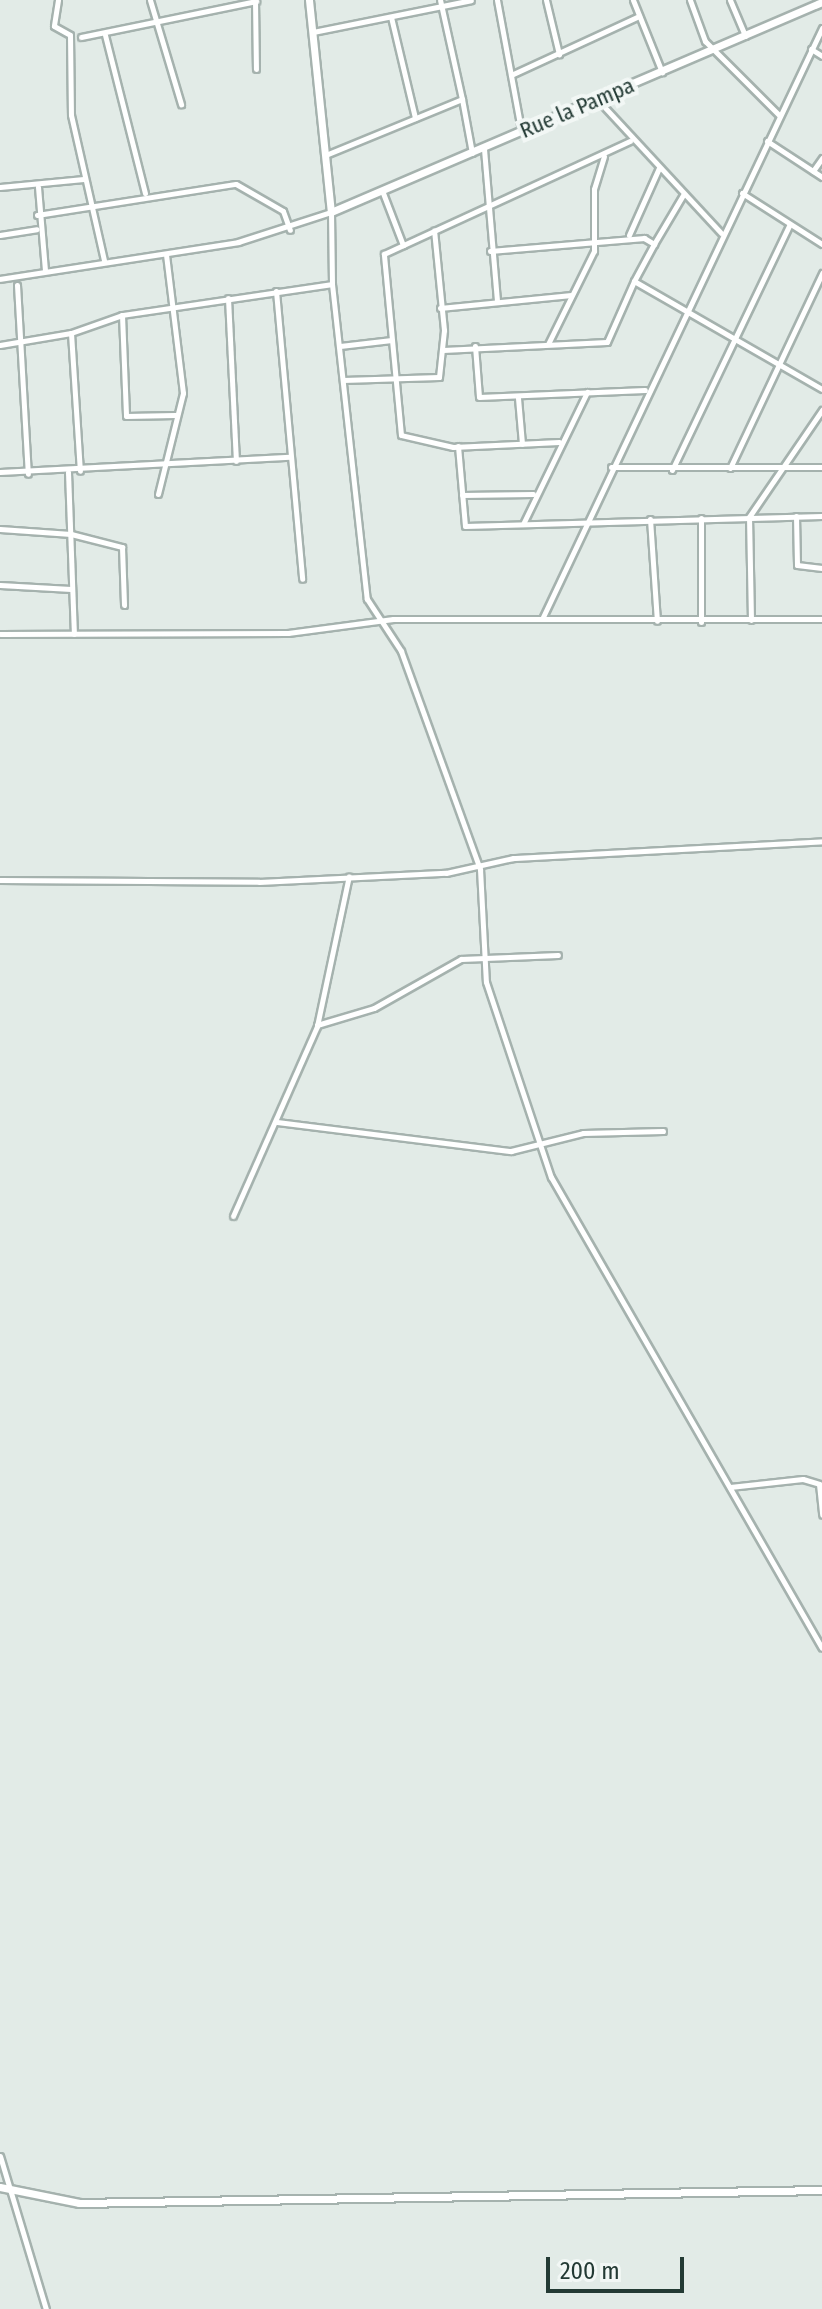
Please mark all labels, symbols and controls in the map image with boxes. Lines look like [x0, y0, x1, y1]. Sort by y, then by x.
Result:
street label: Rue la Pampa [516, 72, 638, 144]
scale bar [550, 2241, 688, 2291]
text: 200 m [560, 2257, 620, 2285]

